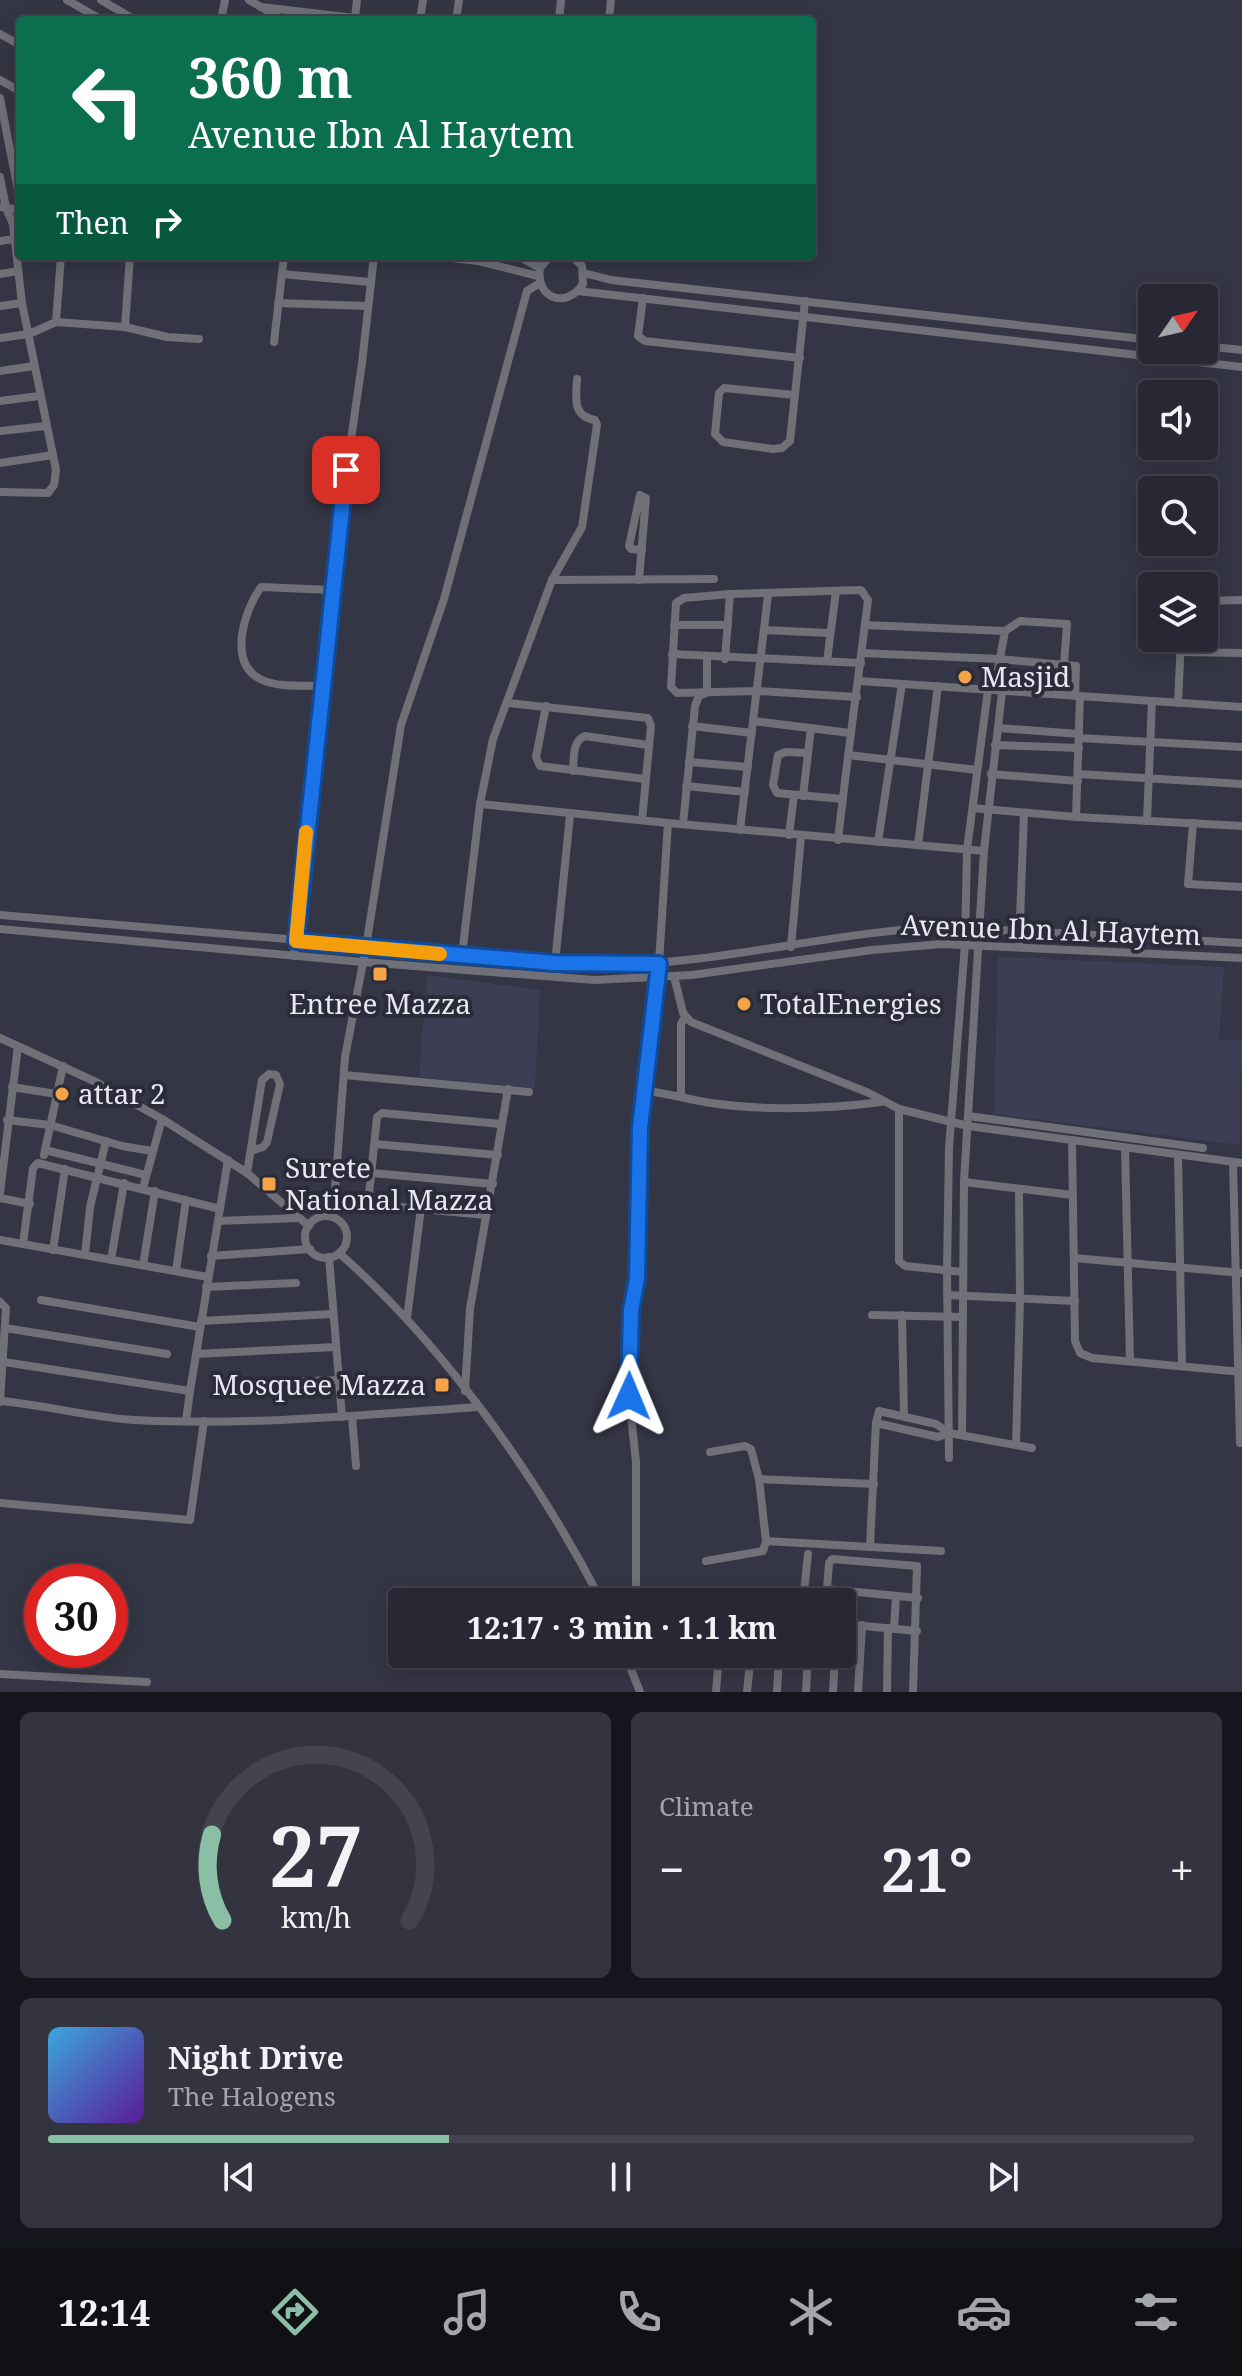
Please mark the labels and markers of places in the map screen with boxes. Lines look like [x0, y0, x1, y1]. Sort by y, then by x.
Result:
pin [312, 436, 380, 504]
place label: Masjid [981, 657, 1070, 695]
marker: Masjid [956, 668, 974, 686]
marker: Entree Mazza [371, 965, 389, 983]
place label: Entree Mazza [289, 984, 471, 1022]
place label: TotalEnergies [760, 984, 942, 1022]
marker: TotalEnergies [735, 995, 753, 1013]
place label: attar 2 [78, 1074, 165, 1112]
marker: attar 2 [53, 1085, 71, 1103]
place label: Surete National Mazza [285, 1148, 493, 1218]
marker: Surete National Mazza [260, 1175, 278, 1193]
place label: Mosquee Mazza [212, 1365, 426, 1403]
marker: Mosquee Mazza [433, 1376, 451, 1394]

